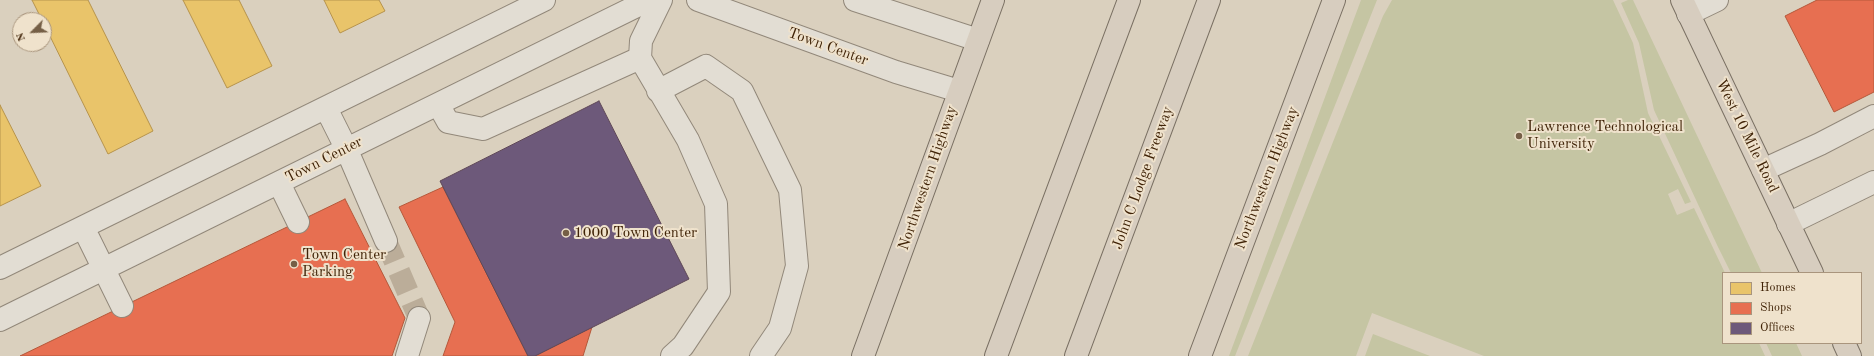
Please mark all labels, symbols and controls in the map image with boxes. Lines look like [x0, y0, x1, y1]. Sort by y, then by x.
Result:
north arrow [12, 12, 52, 52]
street label: Town Center [785, 24, 871, 70]
text: N [15, 31, 28, 43]
street label: West 10 Mile Road [1712, 76, 1782, 196]
street label: Northwestern Highway [895, 103, 961, 253]
street label: John C Lodge Freeway [1109, 104, 1177, 252]
street label: Northwestern Highway [1231, 104, 1303, 252]
place label: Lawrence Technological University [1527, 118, 1683, 153]
marker: Lawrence Technological University [1514, 131, 1524, 141]
street label: Town Center [282, 133, 366, 187]
place label: 1000 Town Center [574, 224, 697, 242]
marker: 1000 Town Center [561, 228, 571, 238]
place label: Town Center Parking [302, 246, 386, 281]
marker: Town Center Parking [289, 259, 299, 269]
legend [1722, 272, 1862, 344]
text: Homes [1760, 282, 1796, 294]
text: Shops [1760, 302, 1791, 314]
text: Offices [1760, 322, 1795, 334]

